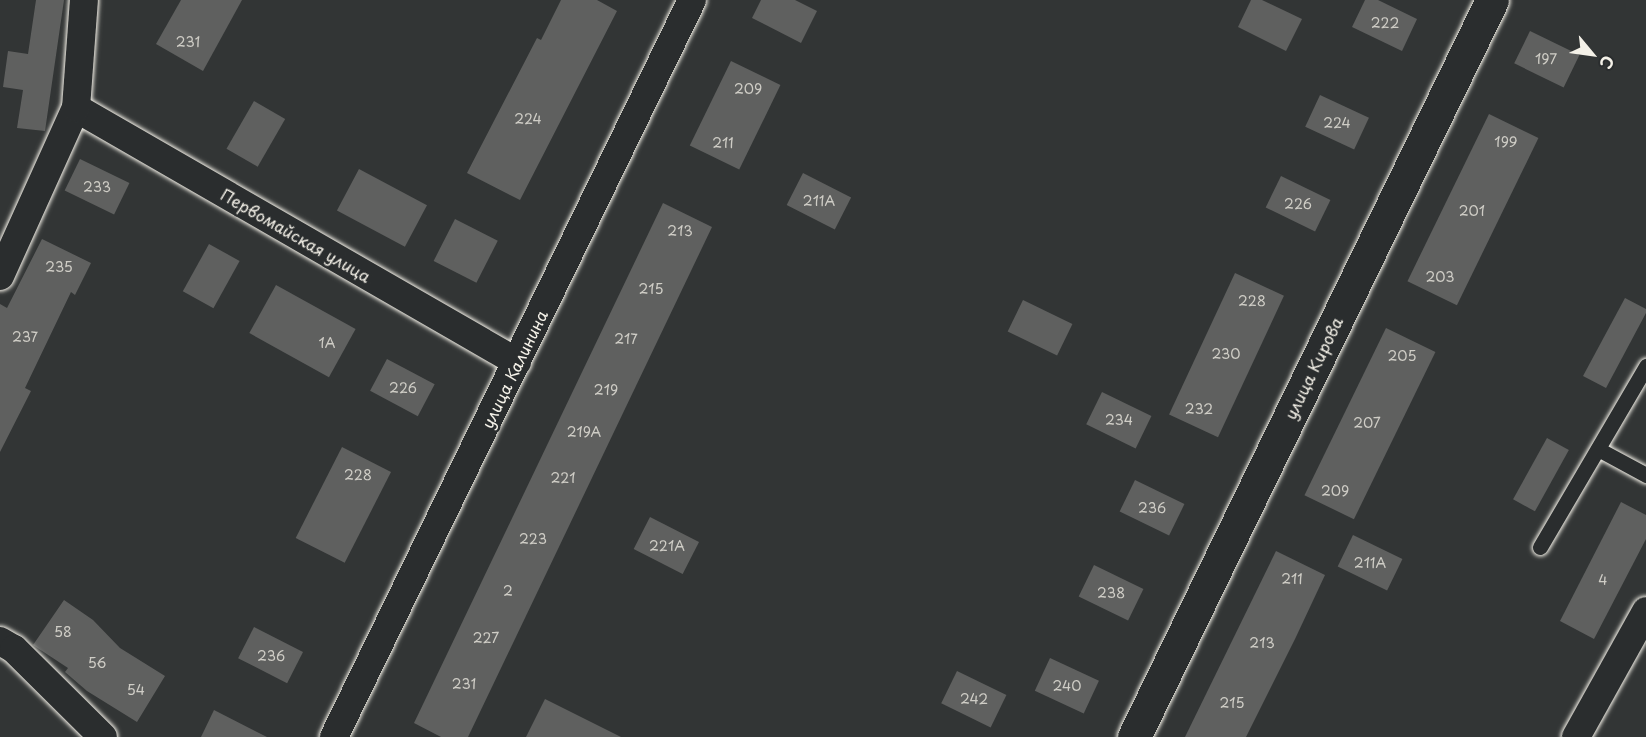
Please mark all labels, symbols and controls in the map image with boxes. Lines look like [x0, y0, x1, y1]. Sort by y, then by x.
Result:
house number: 222 [1371, 15, 1399, 31]
north arrow [1562, 24, 1622, 84]
house number: 231 [176, 34, 200, 50]
house number: 197 [1535, 51, 1557, 67]
text: С [1594, 52, 1621, 74]
house number: 209 [734, 81, 762, 97]
house number: 224 [514, 111, 542, 127]
house number: 224 [1323, 115, 1351, 131]
house number: 199 [1494, 134, 1518, 150]
house number: 211 [712, 135, 734, 151]
house number: 233 [83, 179, 111, 195]
street label: Первомайская улица [217, 184, 375, 286]
house number: 211А [803, 193, 835, 209]
house number: 226 [1284, 196, 1312, 212]
house number: 201 [1459, 203, 1485, 219]
house number: 213 [667, 223, 693, 239]
house number: 235 [45, 259, 73, 275]
house number: 203 [1426, 269, 1454, 285]
house number: 215 [638, 281, 664, 297]
house number: 228 [1238, 293, 1266, 309]
street label: улица Калинина [477, 307, 551, 431]
street label: улица Кирова [1280, 314, 1346, 422]
house number: 237 [12, 329, 38, 345]
house number: 217 [614, 331, 638, 347]
house number: 1А [318, 335, 336, 351]
house number: 230 [1211, 346, 1241, 362]
house number: 205 [1388, 348, 1416, 364]
house number: 226 [389, 380, 417, 396]
house number: 219 [594, 382, 618, 398]
house number: 232 [1185, 401, 1213, 417]
house number: 234 [1105, 412, 1133, 428]
house number: 207 [1353, 415, 1381, 431]
house number: 219А [567, 424, 601, 440]
house number: 228 [344, 467, 372, 483]
house number: 221 [550, 470, 576, 486]
house number: 209 [1321, 483, 1349, 499]
house number: 236 [1138, 500, 1166, 516]
house number: 223 [519, 531, 547, 547]
house number: 221А [649, 538, 685, 554]
house number: 211А [1354, 555, 1386, 571]
house number: 211 [1281, 571, 1303, 587]
house number: 4 [1598, 572, 1608, 588]
house number: 2 [503, 583, 513, 599]
house number: 238 [1097, 585, 1125, 601]
house number: 58 [54, 624, 72, 640]
house number: 227 [473, 630, 499, 646]
house number: 213 [1249, 635, 1275, 651]
house number: 236 [257, 648, 285, 664]
house number: 56 [88, 655, 106, 671]
house number: 231 [452, 676, 476, 692]
house number: 240 [1052, 678, 1082, 694]
house number: 54 [127, 682, 145, 698]
house number: 242 [960, 691, 988, 707]
house number: 215 [1219, 695, 1245, 711]

